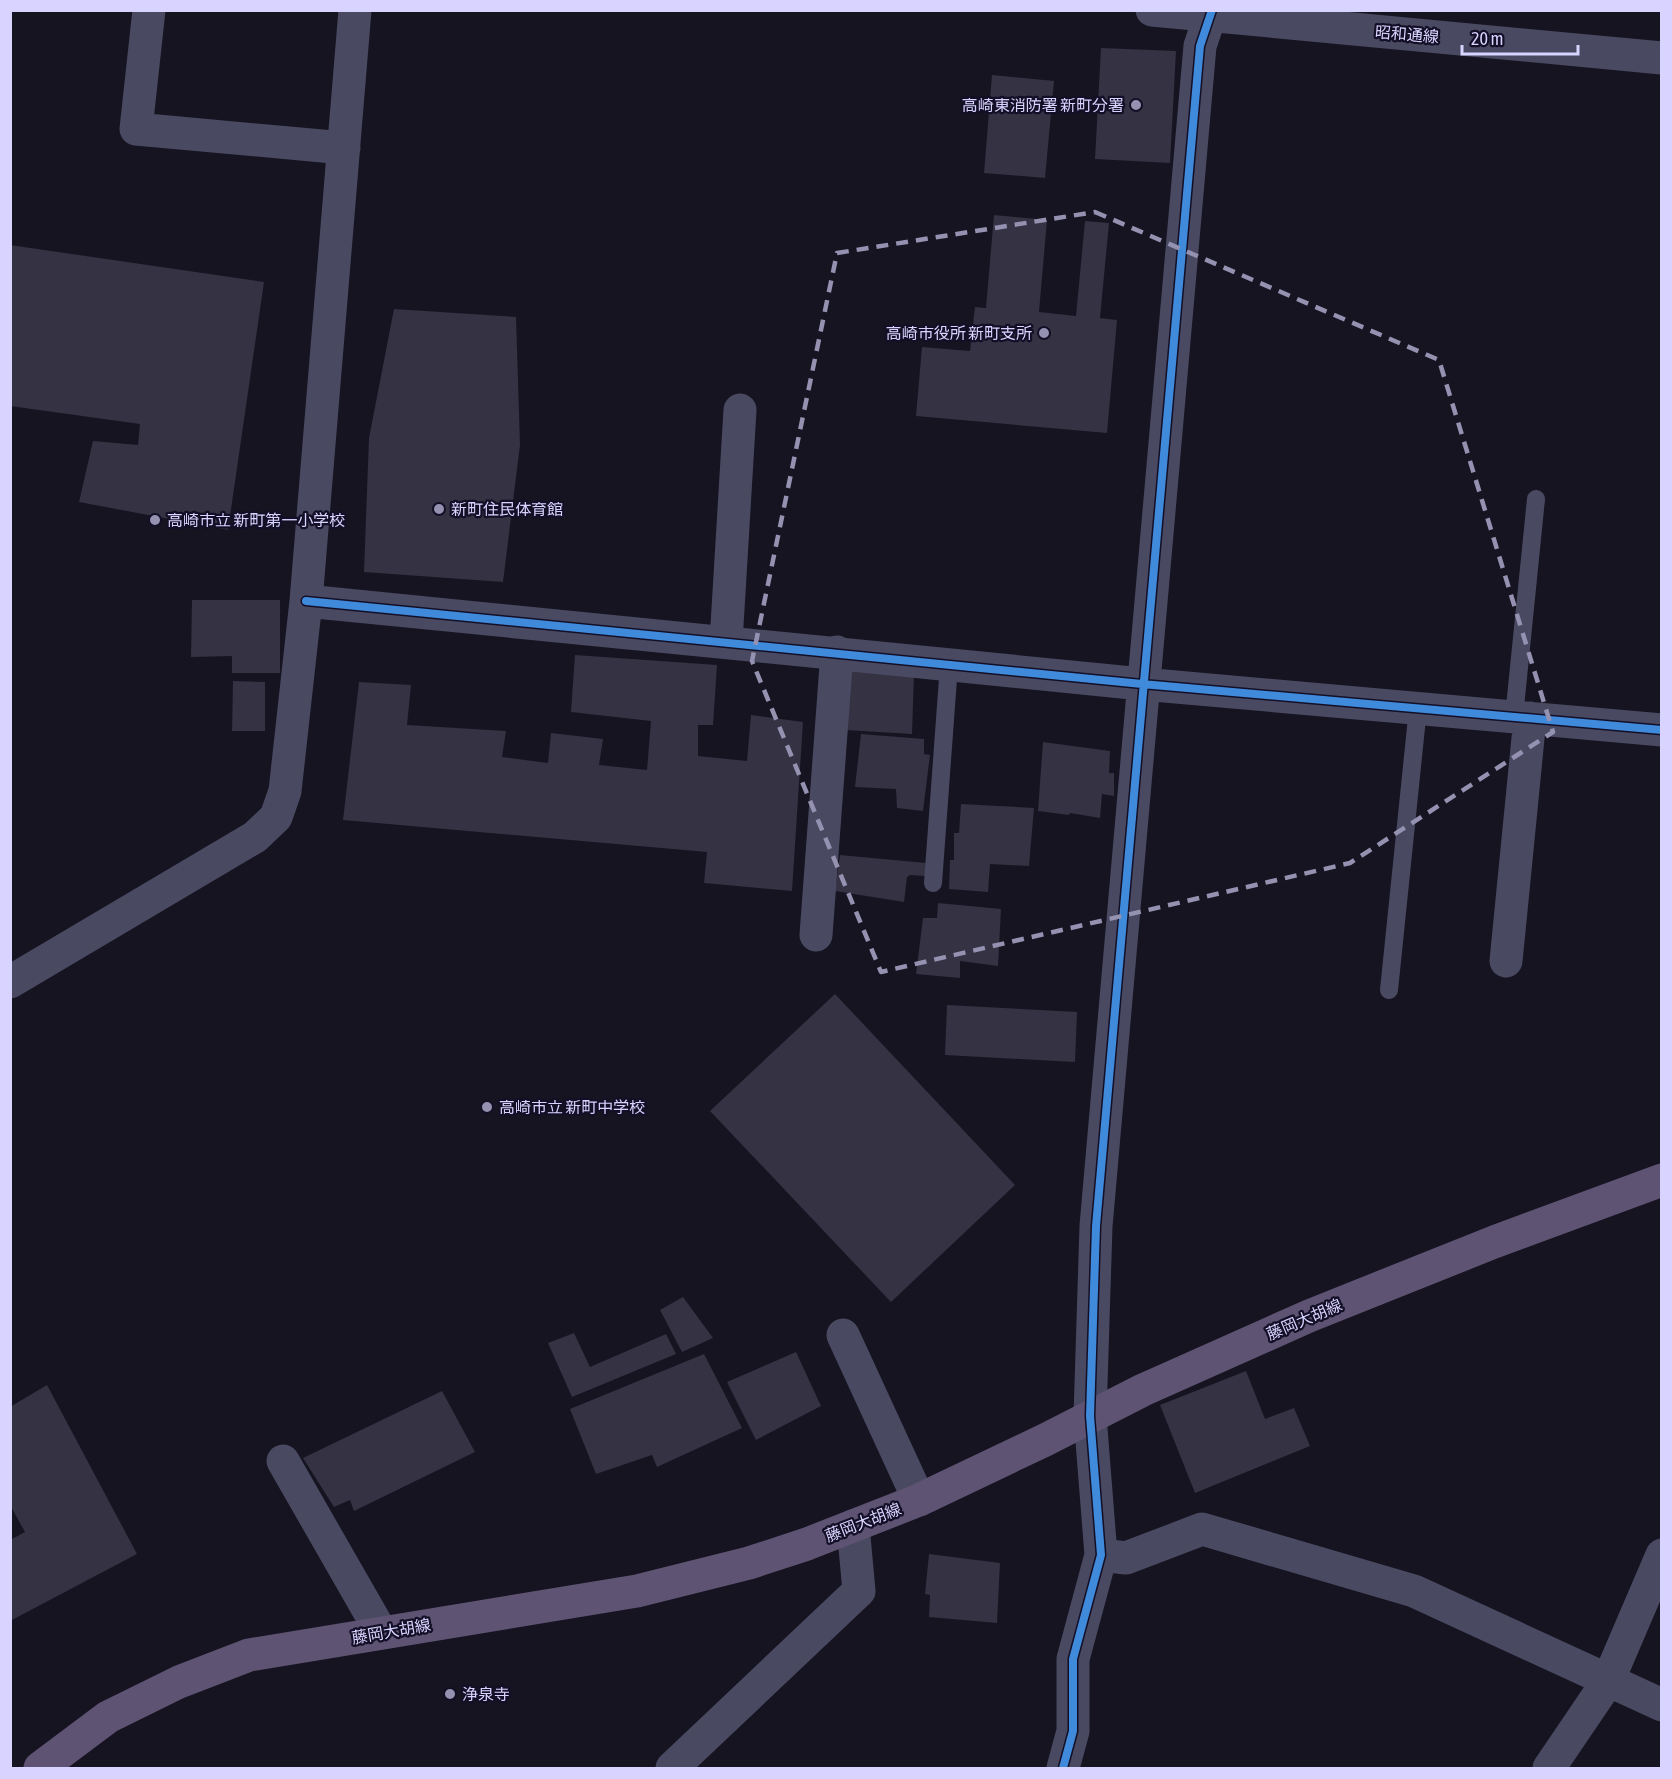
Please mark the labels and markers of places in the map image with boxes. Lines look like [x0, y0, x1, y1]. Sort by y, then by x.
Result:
place label: 高崎東消防署 新町分署 [962, 96, 1124, 114]
marker: 高崎東消防署 新町分署 [1129, 98, 1143, 112]
place label: 高崎市役所 新町支所 [886, 324, 1032, 342]
marker: 高崎市役所 新町支所 [1037, 326, 1051, 340]
place label: 新町住民体育館 [451, 500, 563, 518]
marker: 新町住民体育館 [432, 502, 446, 516]
place label: 高崎市立 新町第一小学校 [167, 511, 345, 529]
marker: 高崎市立 新町第一小学校 [148, 513, 162, 527]
place label: 高崎市立 新町中学校 [499, 1098, 645, 1116]
marker: 高崎市立 新町中学校 [480, 1100, 494, 1114]
place label: 浄泉寺 [462, 1685, 510, 1703]
marker: 浄泉寺 [443, 1687, 457, 1701]

